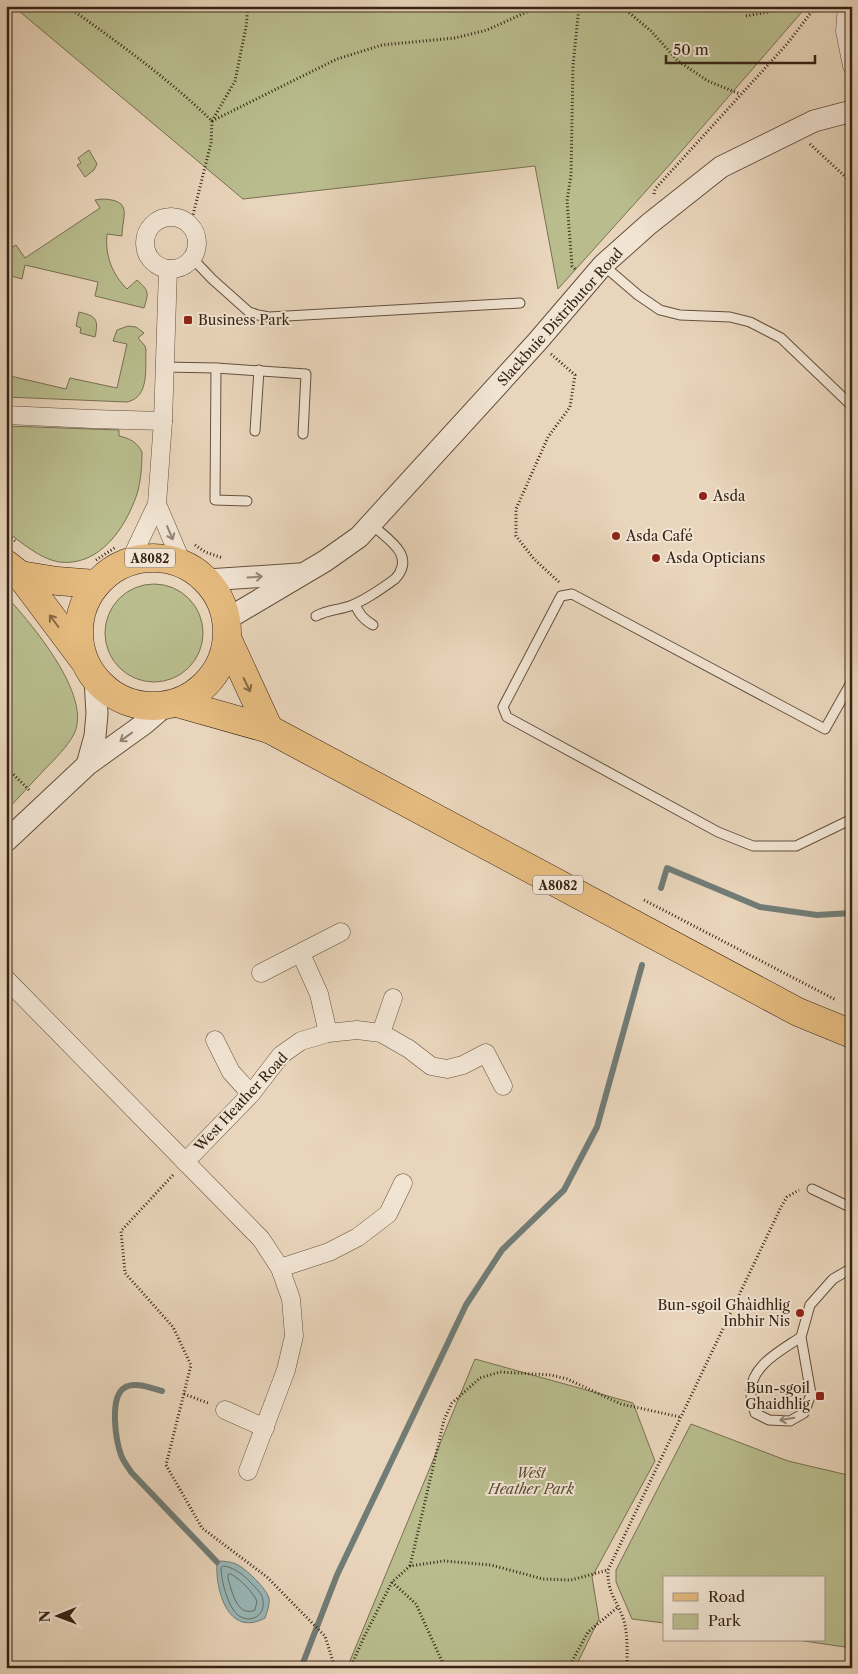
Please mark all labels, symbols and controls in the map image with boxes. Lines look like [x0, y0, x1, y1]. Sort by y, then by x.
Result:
scale bar [666, 32, 814, 64]
text: 50 m [673, 40, 709, 59]
street label: Slackbuie Distributor Road [493, 244, 627, 390]
place label: Business Park [198, 311, 291, 329]
marker: Business Park [182, 314, 194, 326]
place label: Asda [712, 487, 746, 505]
marker: Asda [697, 490, 709, 502]
one-way arrow [166, 525, 175, 541]
place label: Asda Café [625, 527, 693, 545]
marker: Asda Café [610, 530, 622, 542]
road number: A8082 [125, 548, 175, 568]
place label: Asda Opticians [665, 549, 765, 567]
marker: Asda Opticians [650, 552, 662, 564]
one-way arrow [247, 572, 263, 581]
one-way arrow [49, 614, 59, 628]
one-way arrow [243, 677, 253, 692]
one-way arrow [120, 732, 134, 742]
road number: A8082 [533, 876, 583, 894]
street label: West Heather Road [190, 1048, 292, 1156]
place label: Bun-sgoil Ghàidhlig Inbhir Nis [657, 1296, 791, 1330]
marker: Bun-sgoil Ghàidhlig Inbhir Nis [794, 1307, 806, 1319]
place label: Bun-sgoil Ghaidhlig [745, 1379, 811, 1413]
marker: Bun-sgoil Ghaidhlig [814, 1390, 826, 1402]
one-way arrow [779, 1415, 795, 1425]
park label: West Heather Park [487, 1464, 575, 1498]
legend [663, 1576, 826, 1642]
text: Road [708, 1587, 745, 1606]
north arrow [32, 1592, 82, 1642]
text: N [36, 1610, 54, 1622]
text: Park [708, 1611, 742, 1630]

